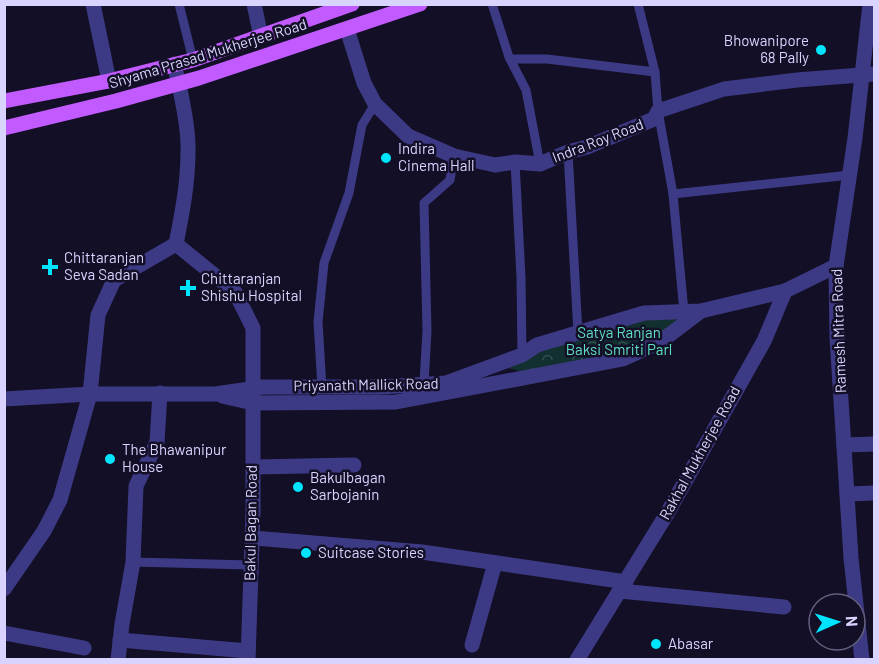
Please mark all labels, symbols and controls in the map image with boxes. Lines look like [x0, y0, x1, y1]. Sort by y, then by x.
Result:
street label: Shyama Prasad Mukherjee Road [107, 14, 309, 92]
place label: Bhowanipore 68 Pally [724, 31, 809, 66]
marker: Bhowanipore 68 Pally [814, 43, 828, 57]
street label: Indra Roy Road [549, 114, 646, 166]
place label: Indira Cinema Hall [398, 139, 474, 174]
marker: Indira Cinema Hall [379, 151, 393, 165]
place label: Chittaranjan Seva Sadan [64, 248, 144, 283]
marker: Chittaranjan Seva Sadan [41, 258, 59, 276]
street label: Ramesh Mitra Road [827, 268, 849, 394]
place label: Chittaranjan Shishu Hospital [201, 269, 302, 304]
marker: Chittaranjan Shishu Hospital [179, 279, 197, 297]
park label: Satya Ranjan Baksi Smriti Parl [566, 323, 672, 358]
street label: Priyanath Mallick Road [293, 374, 439, 394]
street label: Rakhal Mukherjee Road [655, 383, 743, 523]
place label: The Bhawanipur House [122, 440, 227, 475]
marker: The Bhawanipur House [103, 452, 117, 466]
street label: Bakul Bagan Road [240, 465, 260, 581]
place label: Bakulbagan Sarbojanin [310, 468, 386, 503]
marker: Bakulbagan Sarbojanin [291, 480, 305, 494]
place label: Suitcase Stories [318, 543, 424, 561]
marker: Suitcase Stories [299, 546, 313, 560]
north arrow [807, 592, 867, 652]
text: N [843, 615, 862, 627]
place label: Abasar [668, 634, 714, 652]
marker: Abasar [649, 637, 663, 651]

